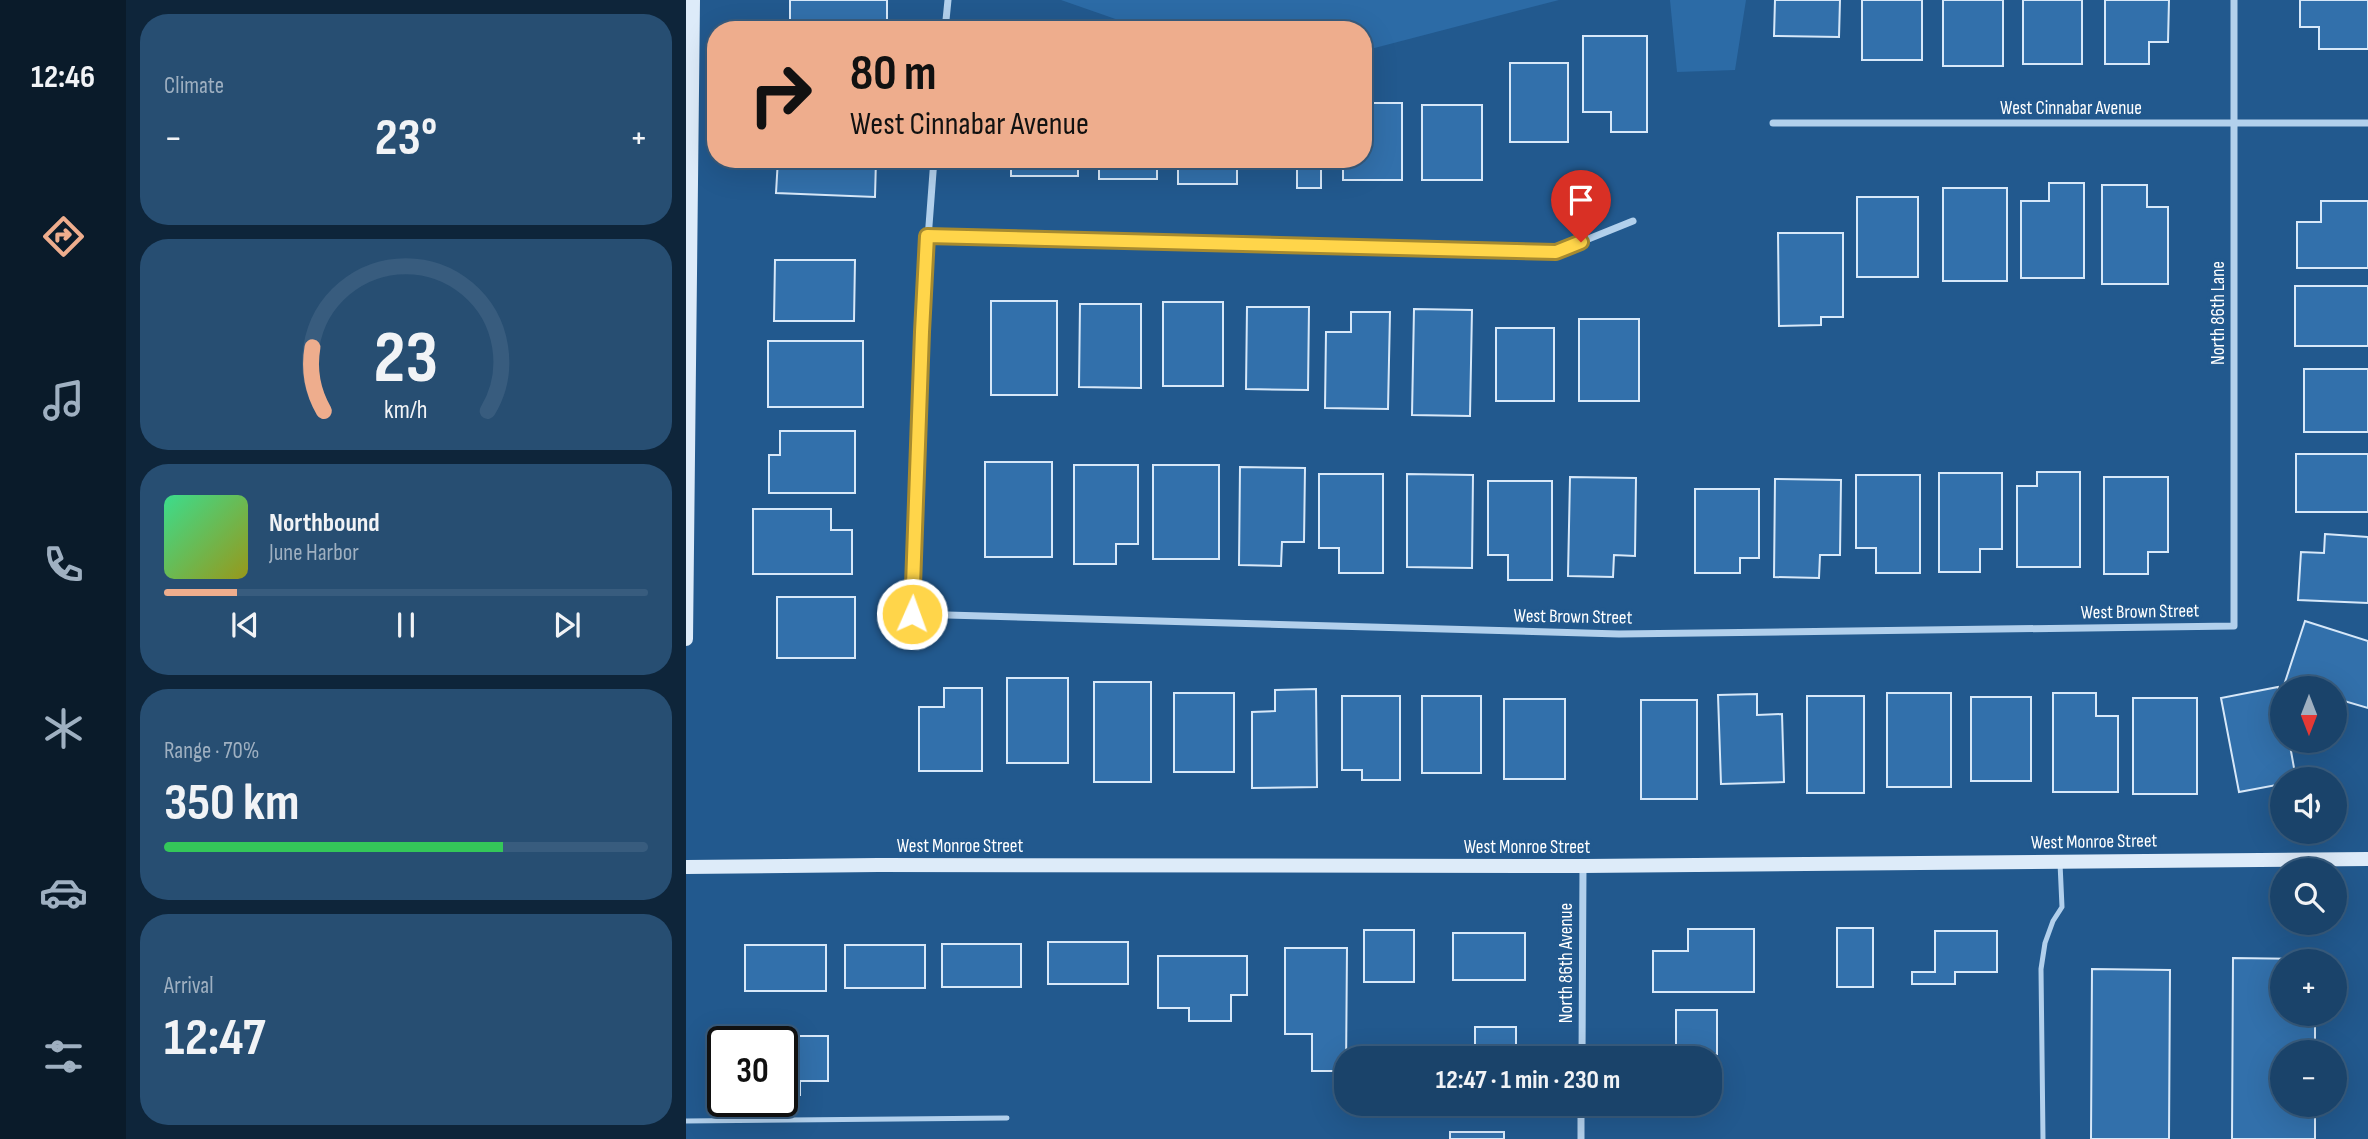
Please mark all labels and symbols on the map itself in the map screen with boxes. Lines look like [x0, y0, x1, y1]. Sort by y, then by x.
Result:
street label: West Cinnabar Avenue [2000, 97, 2142, 120]
pin [1551, 170, 1611, 242]
street label: North 86th Lane [2207, 261, 2230, 365]
position arrow [875, 577, 949, 651]
street label: West Brown Street [2080, 599, 2200, 625]
street label: West Brown Street [1513, 604, 1633, 630]
north arrow [2270, 676, 2347, 752]
street label: West Monroe Street [2031, 829, 2158, 855]
street label: West Monroe Street [897, 835, 1023, 858]
street label: West Monroe Street [1464, 836, 1590, 859]
street label: North 86th Avenue [1555, 903, 1578, 1023]
speed limit sign: 30 [707, 1026, 798, 1117]

